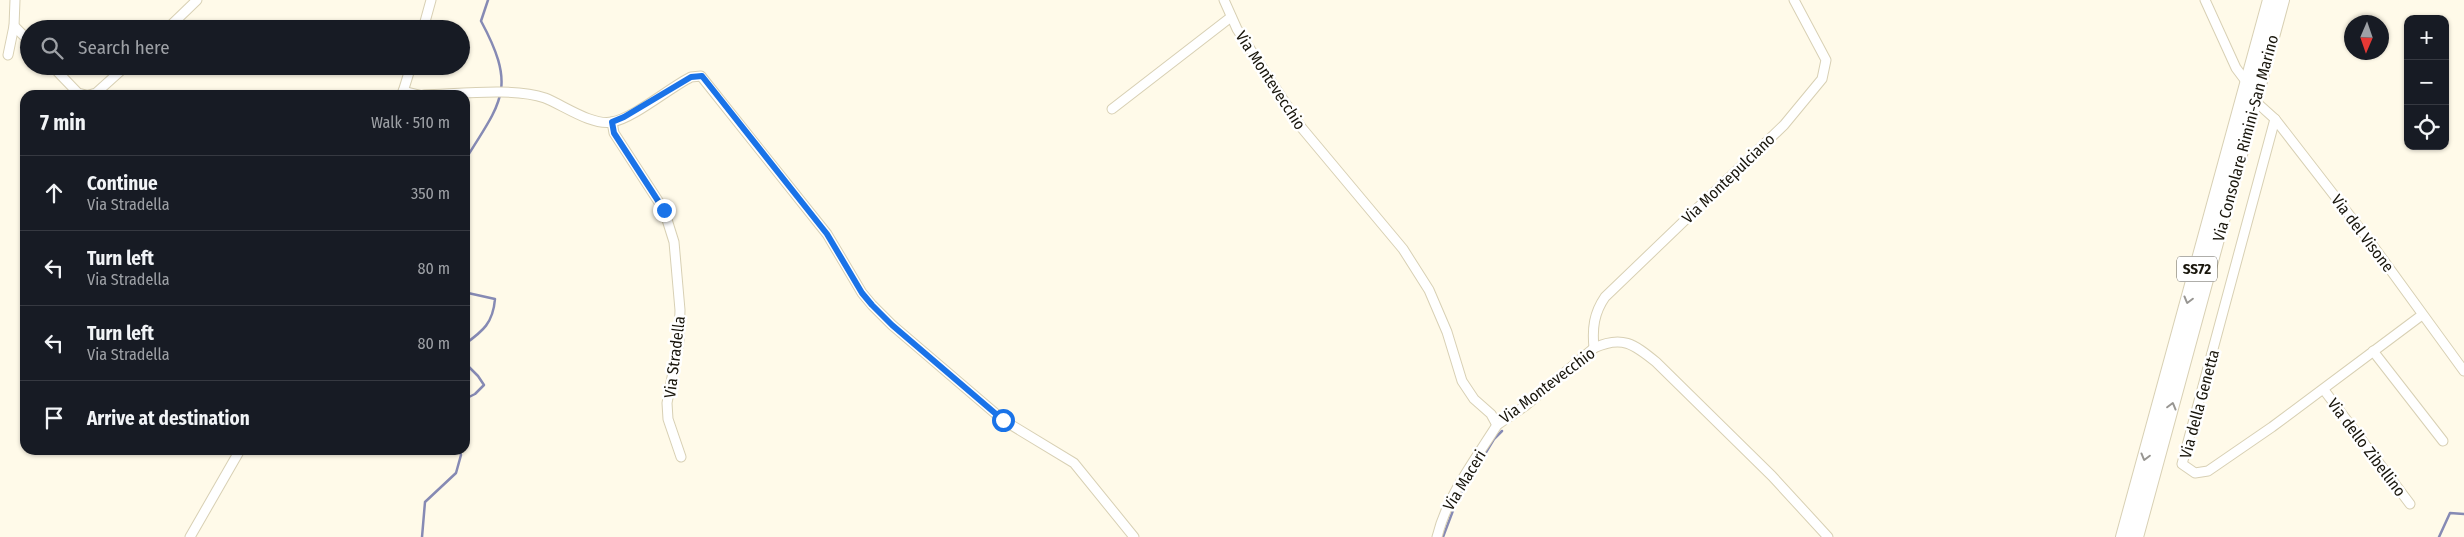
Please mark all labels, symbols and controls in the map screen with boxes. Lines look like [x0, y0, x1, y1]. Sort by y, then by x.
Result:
north arrow [2344, 15, 2389, 60]
map controls [2404, 15, 2449, 150]
button: + [2404, 15, 2449, 60]
search box [20, 20, 470, 75]
street label: Via Montevecchio [1232, 27, 1310, 133]
street label: Via Consolare Rimini-San Marino [2209, 33, 2282, 243]
icon: search [38, 34, 66, 62]
text: Search here [78, 36, 170, 59]
button: − [2404, 60, 2449, 105]
button: locate [2404, 105, 2449, 150]
text: 7 min [40, 110, 86, 136]
text: Walk · 510 m [371, 113, 450, 132]
street label: Via Montepulciano [1678, 129, 1779, 227]
text: Continue [87, 172, 158, 195]
icon: ahead [40, 179, 68, 207]
text: 350 m [411, 184, 450, 203]
street label: Via del Visone [2327, 191, 2398, 276]
text: Via Stradella [87, 195, 170, 214]
route end [653, 199, 676, 222]
text: Turn left [87, 247, 154, 270]
icon: left [40, 254, 68, 282]
road number: SS72 [2177, 256, 2217, 282]
text: 80 m [418, 259, 450, 278]
text: Via Stradella [87, 270, 170, 289]
one-way arrow [2184, 296, 2194, 304]
street label: Via Stradella [660, 315, 689, 399]
text: Turn left [87, 322, 154, 345]
icon: left [40, 329, 68, 357]
text: 80 m [418, 334, 450, 353]
street label: Via Montevecchio [1496, 343, 1599, 427]
text: Via Stradella [87, 345, 170, 364]
street label: Via della Genetta [2176, 348, 2223, 461]
street label: Via dello Zibellino [2323, 394, 2410, 500]
one-way arrow [2166, 401, 2177, 410]
icon: arrive [40, 404, 68, 432]
text: Arrive at destination [87, 407, 250, 430]
route start [992, 409, 1015, 432]
street label: Via Maceri [1439, 447, 1490, 514]
one-way arrow [2141, 452, 2151, 460]

